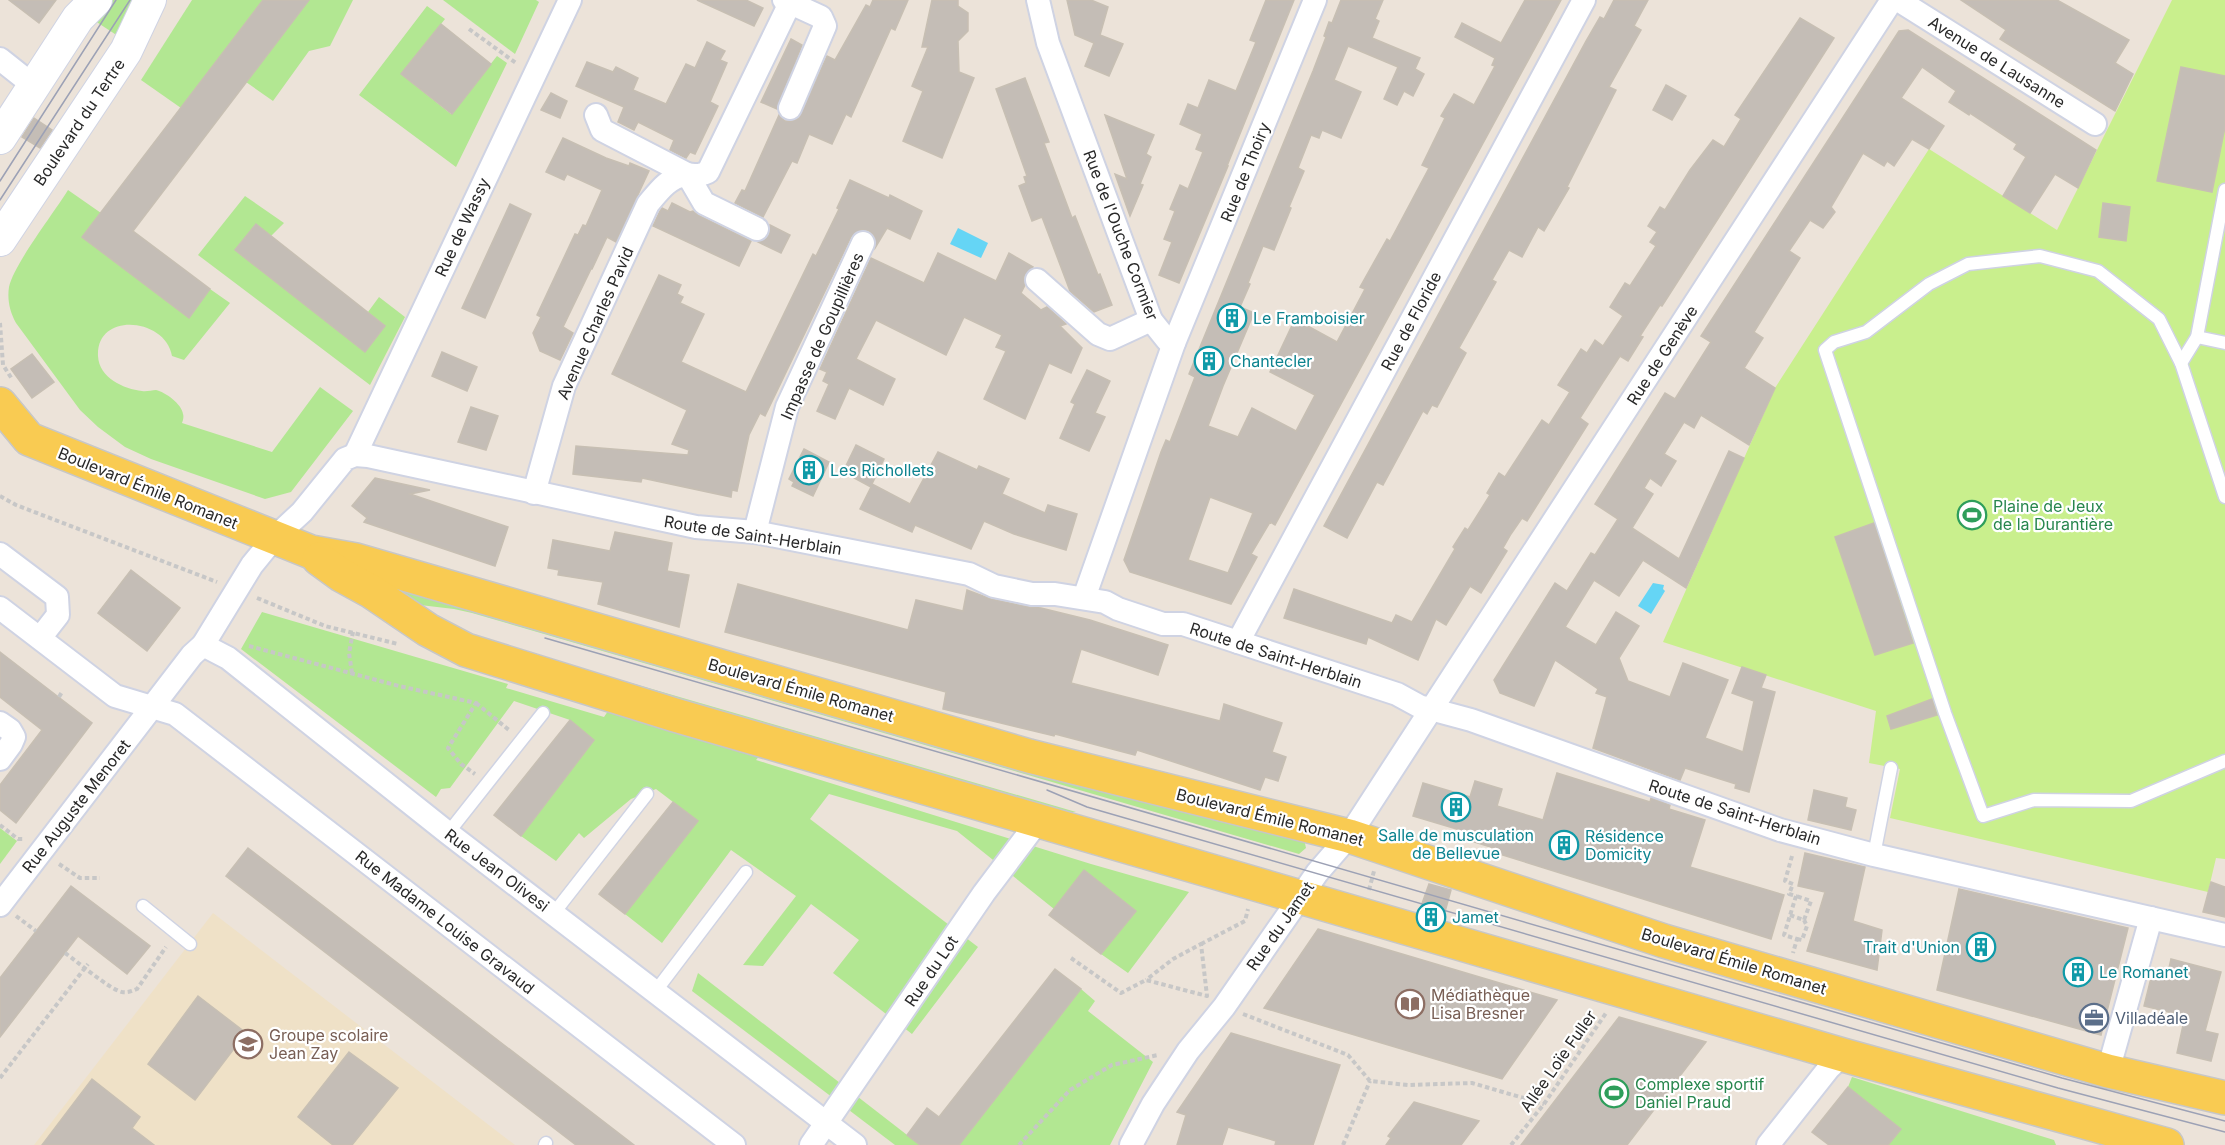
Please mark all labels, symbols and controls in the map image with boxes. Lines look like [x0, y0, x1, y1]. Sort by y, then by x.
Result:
street label: Avenue de Lausanne [1925, 12, 2069, 112]
street label: Boulevard du Tertre [29, 55, 129, 189]
street label: Rue de Thoiry [1216, 119, 1274, 225]
street label: Rue de l'Ouche Cormier [1079, 147, 1163, 323]
street label: Rue de Wassy [430, 174, 494, 280]
street label: Avenue Charles Pavid [552, 244, 638, 402]
street label: Impasse de Goupillières [776, 249, 868, 423]
street label: Rue de Floride [1376, 268, 1446, 374]
street label: Rue de Genève [1622, 301, 1702, 409]
building icon: Le Framboisier [1216, 302, 1248, 334]
place label: Le Framboisier [1253, 308, 1365, 328]
building icon: Chantecler [1193, 345, 1225, 377]
place label: Chantecler [1230, 351, 1312, 371]
street label: Boulevard Émile Romanet [55, 443, 241, 533]
building icon: Les Richollets [793, 454, 825, 486]
place label: Les Richollets [830, 460, 934, 480]
place label: Plaine de Jeux de la Durantière [1993, 496, 2113, 534]
sports icon: Plaine de Jeux de la Durantière [1956, 499, 1988, 531]
street label: Route de Saint-Herblain [663, 511, 843, 559]
street label: Route de Saint-Herblain [1187, 618, 1365, 692]
street label: Boulevard Émile Romanet [706, 654, 896, 726]
street label: Rue Auguste Menoret [18, 735, 134, 877]
street label: Route de Saint-Herblain [1646, 775, 1824, 849]
street label: Boulevard Émile Romanet [1174, 784, 1366, 850]
building icon: Salle de musculation de Bellevue [1440, 791, 1472, 823]
street label: Rue Jean Olivesi [441, 824, 553, 916]
place label: Salle de musculation de Bellevue [1378, 825, 1534, 863]
place label: Résidence Domicity [1585, 826, 1664, 864]
building icon: Résidence Domicity [1548, 829, 1580, 861]
street label: Rue Madame Louise Gravaud [351, 846, 539, 998]
street label: Rue du Jamet [1242, 878, 1318, 974]
building icon: Jamet [1415, 901, 1447, 933]
place label: Jamet [1452, 907, 1499, 927]
street label: Boulevard Émile Romanet [1639, 923, 1829, 999]
building icon: Trait d'Union [1965, 931, 1997, 963]
street label: Rue du Lot [900, 932, 962, 1010]
place label: Trait d'Union [1863, 937, 1960, 957]
building icon: Le Romanet [2062, 956, 2094, 988]
place label: Le Romanet [2099, 962, 2189, 982]
place label: Médiathèque Lisa Bresner [1431, 985, 1530, 1023]
library icon: Médiathèque Lisa Bresner [1394, 988, 1426, 1020]
office icon: Villadéale [2078, 1002, 2110, 1034]
street label: Allée Loïe Fuller [1515, 1006, 1601, 1116]
place label: Villadéale [2115, 1008, 2188, 1028]
place label: Groupe scolaire Jean Zay [269, 1025, 388, 1063]
school or university icon: Groupe scolaire Jean Zay [232, 1028, 264, 1060]
place label: Complexe sportif Daniel Praud [1635, 1074, 1764, 1112]
sports icon: Complexe sportif Daniel Praud [1598, 1077, 1630, 1109]

